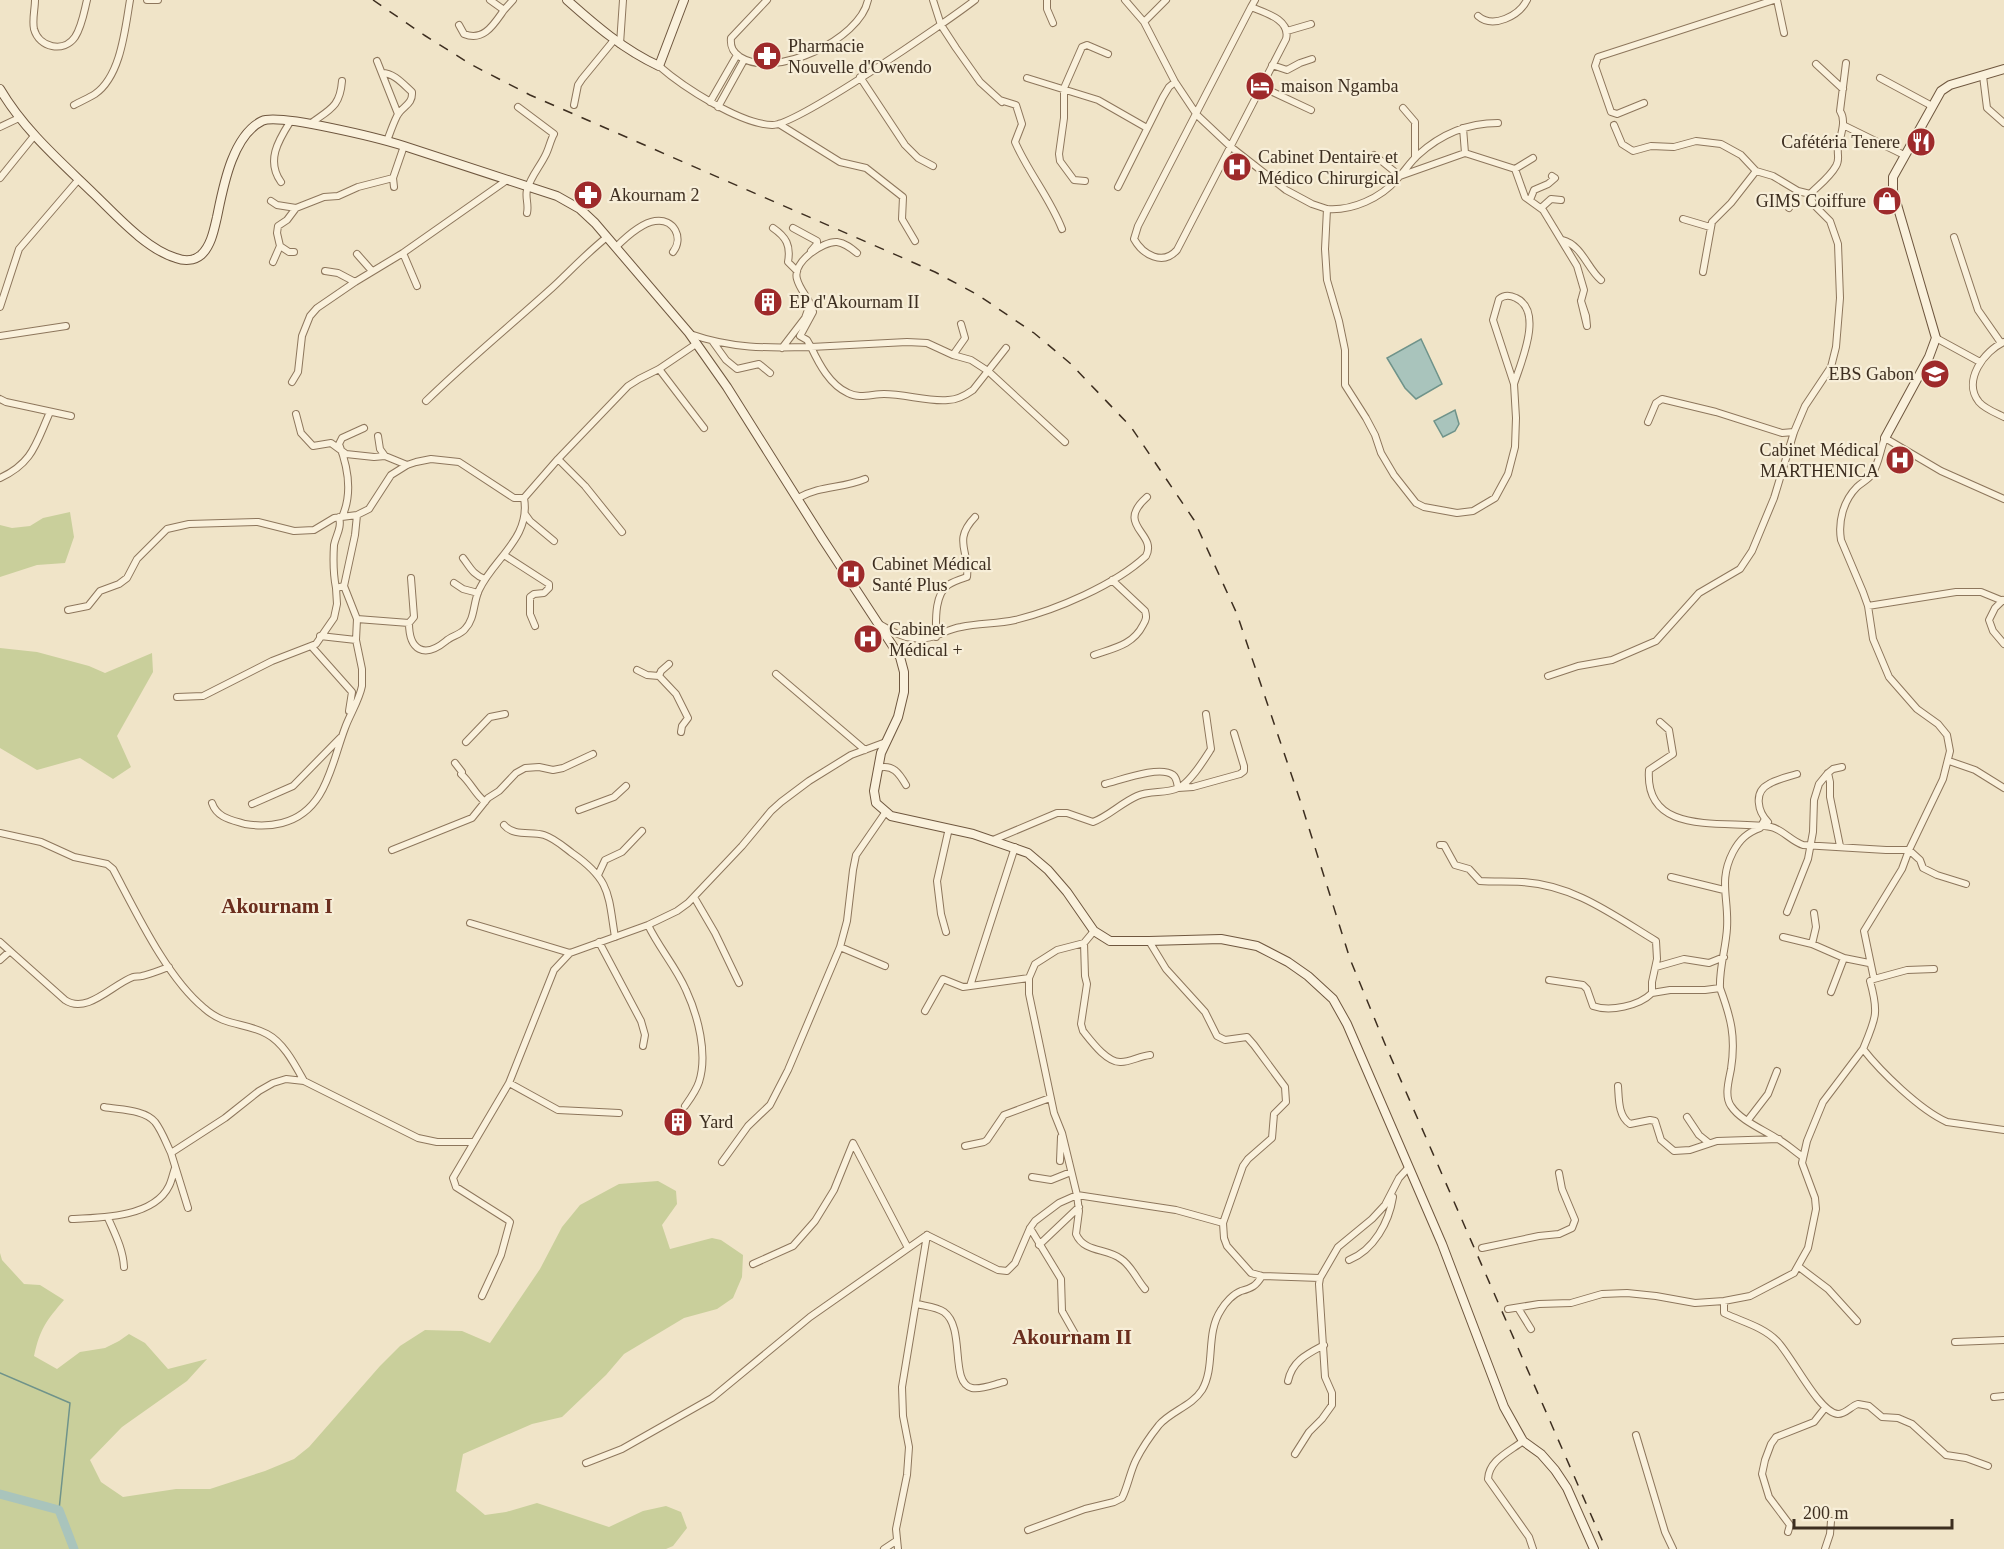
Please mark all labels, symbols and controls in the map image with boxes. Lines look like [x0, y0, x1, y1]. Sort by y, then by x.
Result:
place label: Pharmacie Nouvelle d'Owendo [788, 36, 932, 77]
pharmacy icon: Pharmacie Nouvelle d'Owendo [751, 40, 783, 72]
hotel icon: maison Ngamba [1244, 70, 1276, 102]
place label: maison Ngamba [1281, 76, 1398, 96]
restaurant icon: Cafétéria Tenere [1905, 126, 1937, 158]
place label: Cafétéria Tenere [1781, 132, 1900, 152]
place label: Cabinet Dentaire et Médico Chirurgical [1258, 147, 1399, 188]
hospital icon: Cabinet Dentaire et Médico Chirurgical [1221, 151, 1253, 183]
pharmacy icon: Akournam 2 [572, 179, 604, 211]
place label: Akournam 2 [609, 185, 699, 205]
shop icon: GIMS Coiffure [1871, 185, 1903, 217]
place label: GIMS Coiffure [1756, 191, 1866, 211]
building icon: EP d'Akournam II [752, 286, 784, 318]
place label: EP d'Akournam II [789, 292, 920, 312]
school or university icon: EBS Gabon [1919, 358, 1951, 390]
place label: EBS Gabon [1829, 364, 1914, 384]
place label: Cabinet Médical MARTHENICA [1760, 440, 1879, 481]
hospital icon: Cabinet Médical MARTHENICA [1884, 444, 1916, 476]
place label: Cabinet Médical Santé Plus [872, 554, 991, 595]
hospital icon: Cabinet Médical Santé Plus [835, 558, 867, 590]
place label: Cabinet Médical + [889, 619, 963, 660]
hospital icon: Cabinet Médical + [852, 623, 884, 655]
district label: Akournam I [221, 894, 333, 918]
building icon: Yard [662, 1106, 694, 1138]
place label: Yard [699, 1112, 733, 1132]
district label: Akournam II [1012, 1325, 1132, 1349]
scale bar [1794, 1492, 1952, 1530]
text: 200 m [1803, 1503, 1849, 1523]

